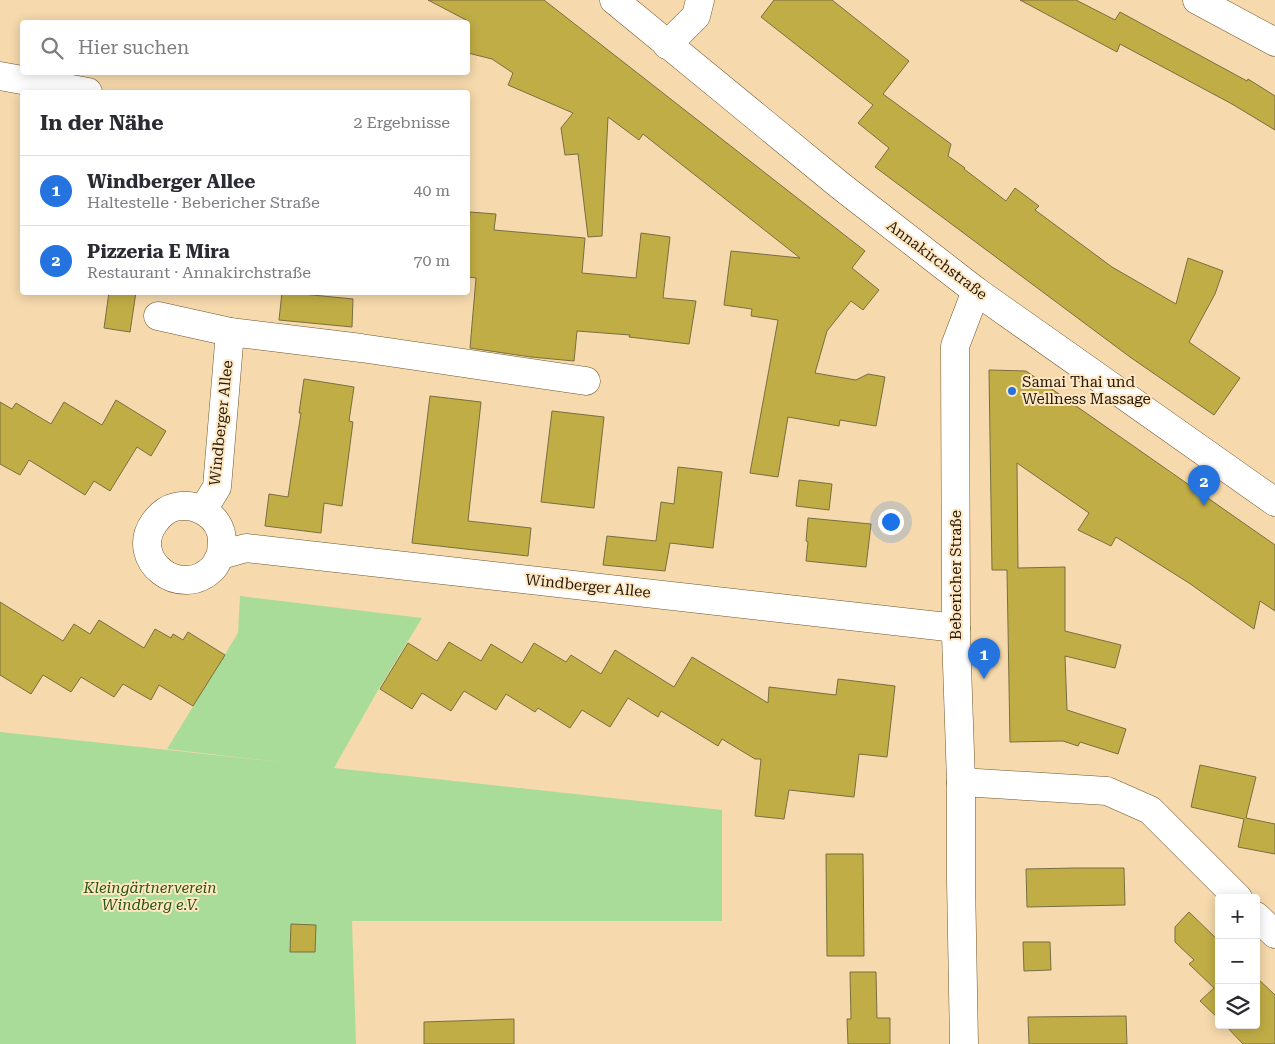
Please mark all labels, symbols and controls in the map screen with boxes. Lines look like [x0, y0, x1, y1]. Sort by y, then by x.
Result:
search box [20, 20, 470, 75]
icon: search [38, 34, 66, 62]
text: Hier suchen [78, 36, 189, 59]
text: In der Nähe [40, 111, 163, 135]
text: 2 Ergebnisse [353, 113, 450, 132]
text: Windberger Allee [87, 170, 255, 193]
text: 1 [52, 181, 60, 200]
text: 40 m [413, 181, 450, 200]
text: Haltestelle · Bebericher Straße [87, 193, 320, 212]
street label: Annakirchstraße [883, 216, 991, 304]
text: Pizzeria E Mira [87, 240, 230, 263]
text: 2 [52, 251, 60, 270]
text: 70 m [413, 251, 450, 270]
text: Restaurant · Annakirchstraße [87, 263, 311, 282]
street label: Windberger Allee [205, 359, 237, 487]
place label: Samai Thai und Wellness Massage [1022, 373, 1151, 408]
marker: Samai Thai und Wellness Massage [1006, 385, 1018, 397]
pin: 2 [1188, 465, 1220, 506]
your location [878, 509, 904, 535]
street label: Bebericher Straße [947, 510, 965, 640]
street label: Windberger Allee [524, 570, 652, 602]
pin: 1 [968, 638, 1000, 679]
park label: Kleingärtnerverein Windberg e.V. [82, 879, 217, 914]
map controls [1215, 894, 1260, 1029]
button: + [1215, 894, 1260, 939]
button: − [1215, 939, 1260, 984]
button: layers [1215, 984, 1260, 1029]

